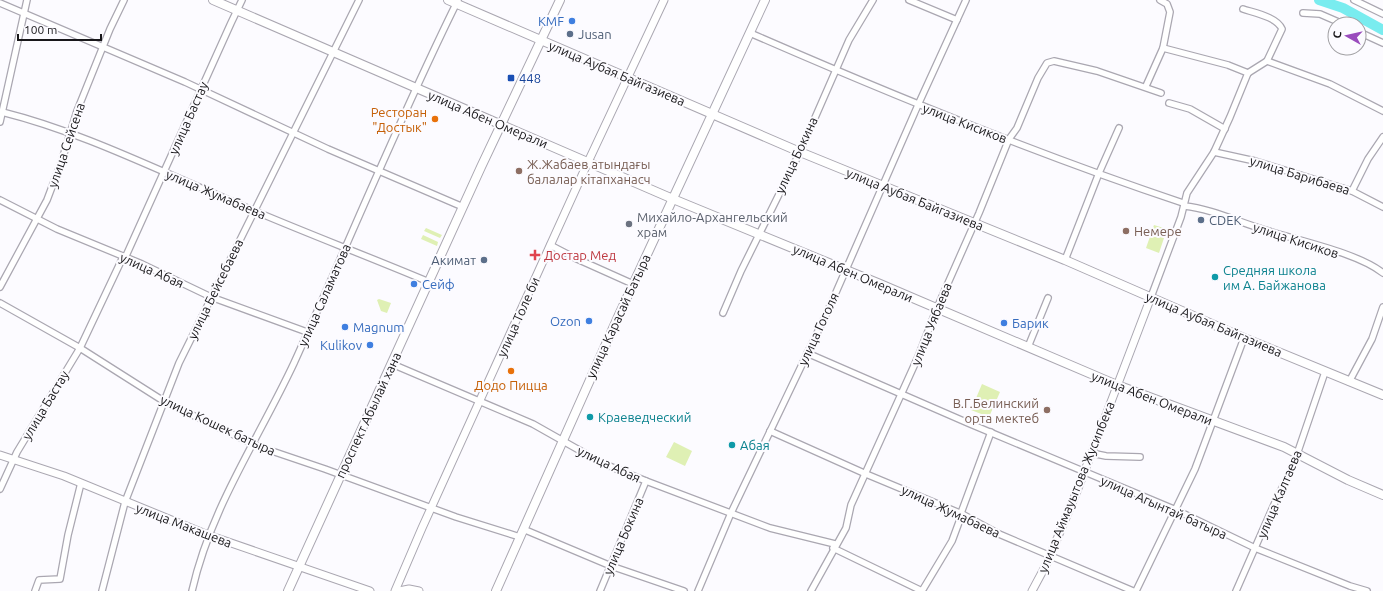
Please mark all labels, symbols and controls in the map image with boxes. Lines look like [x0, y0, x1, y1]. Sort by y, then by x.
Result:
place label: KMF [538, 14, 564, 28]
scale bar [18, 16, 101, 42]
marker: KMF [567, 16, 577, 26]
north arrow [1327, 16, 1367, 56]
text: 100 m [24, 23, 57, 36]
place label: Jusan [578, 27, 612, 41]
marker: Jusan [565, 29, 575, 39]
text: С [1331, 30, 1344, 39]
street label: улица Аубая Байгазиева [547, 38, 687, 108]
place label: 448 [519, 71, 541, 85]
marker: 448 [506, 73, 516, 83]
street label: улица Бастау [166, 79, 210, 157]
street label: улица Абен Омерали [426, 87, 550, 151]
street label: улица Кисиков [921, 100, 1009, 146]
street label: улица Сейсена [45, 101, 87, 189]
place label: Ресторан "Достык" [371, 105, 427, 134]
marker: Ресторан "Достык" [430, 114, 440, 124]
street label: улица Бокина [772, 115, 820, 195]
street label: улица Барибаева [1248, 153, 1352, 197]
place label: Ж.Жабаев атындағы балалар кітапханасч [527, 157, 651, 186]
street label: улица Аубая Байгазиева [844, 165, 986, 233]
marker: Ж.Жабаев атындағы балалар кітапханасч [514, 166, 524, 176]
street label: улица Жумабаева [164, 167, 268, 221]
place label: Михайло-Архангельский храм [637, 210, 788, 239]
place label: CDEK [1209, 213, 1241, 227]
marker: CDEK [1196, 215, 1206, 225]
marker: Михайло-Архангельский храм [624, 219, 634, 229]
street label: улица Кисиков [1251, 220, 1341, 260]
place label: Немере [1134, 224, 1182, 238]
marker: Немере [1121, 226, 1131, 236]
street label: улица Бейсебаева [185, 237, 245, 341]
street label: улица Абен Омерали [791, 241, 915, 305]
street label: улица Саламатова [295, 242, 353, 348]
place label: Достар Мед [544, 248, 616, 262]
marker: Достар Мед [529, 249, 541, 261]
street label: улица Абая [118, 250, 186, 290]
street label: улица Карасай Батыра [583, 252, 653, 380]
place label: Акимат [431, 253, 476, 267]
marker: Акимат [479, 255, 489, 265]
place label: Средняя школа им А. Байжанова [1223, 263, 1326, 292]
marker: Средняя школа им А. Байжанова [1210, 272, 1220, 282]
street label: улица Толе би [494, 275, 542, 359]
place label: Сейф [422, 277, 455, 291]
marker: Сейф [409, 279, 419, 289]
street label: улица Уябаева [908, 281, 954, 367]
street label: улица Аубая Байгазиева [1144, 289, 1284, 359]
street label: улица Гоголя [795, 290, 841, 368]
place label: Ozon [550, 314, 581, 328]
marker: Ozon [584, 316, 594, 326]
place label: Барик [1012, 316, 1049, 330]
marker: Барик [999, 318, 1009, 328]
place label: Magnum [353, 320, 405, 334]
marker: Magnum [340, 322, 350, 332]
place label: Kulikov [320, 338, 363, 352]
marker: Kulikov [365, 340, 375, 350]
street label: проспект Абылай хана [333, 350, 403, 480]
marker: Додо Пицца [506, 366, 516, 376]
street label: улица Бастау [19, 368, 71, 442]
street label: улица Абен Омерали [1089, 368, 1215, 428]
place label: Додо Пицца [474, 378, 548, 392]
street label: улица Кошек батыра [158, 392, 278, 458]
place label: В.Г.Белинский орта мектеб [953, 396, 1039, 425]
street label: улица Аймауытова Жусипбека [1035, 399, 1117, 575]
marker: В.Г.Белинский орта мектеб [1042, 405, 1052, 415]
place label: Краеведческий [598, 410, 691, 424]
marker: Краеведческий [585, 412, 595, 422]
place label: Абая [740, 438, 770, 452]
marker: Абая [727, 440, 737, 450]
street label: улица Абая [575, 443, 643, 485]
street label: улица Калтаева [1254, 448, 1304, 540]
street label: улица Агынтай батыра [1099, 473, 1229, 541]
street label: улица Жумабаева [900, 482, 1002, 540]
street label: улица Бокина [600, 495, 646, 577]
street label: улица Макашева [134, 500, 234, 550]

